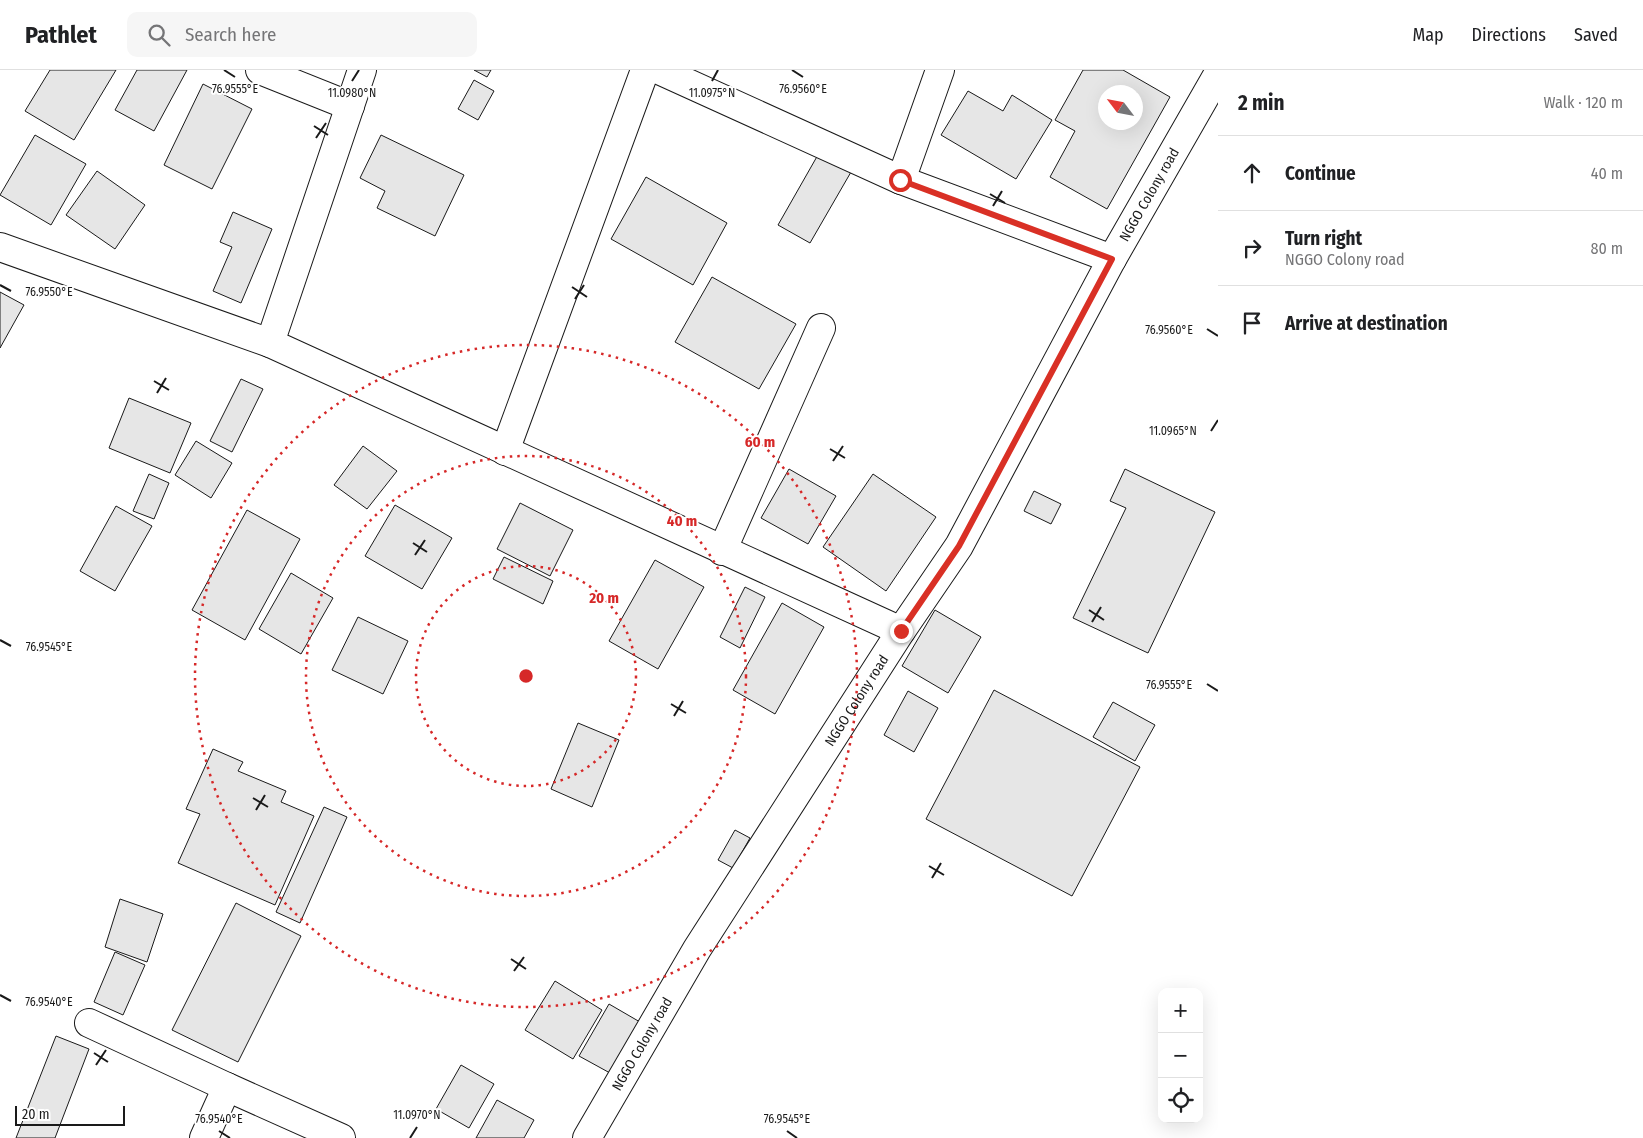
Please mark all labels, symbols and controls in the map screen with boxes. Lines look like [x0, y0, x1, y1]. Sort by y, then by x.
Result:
search box [127, 12, 477, 57]
text: Pathlet [25, 21, 97, 49]
icon: search [145, 21, 173, 49]
text: Search here [185, 23, 276, 46]
text: Map [1412, 24, 1444, 46]
text: Directions [1472, 24, 1546, 46]
text: Saved [1574, 24, 1618, 46]
text: 76.9555°E [212, 82, 258, 96]
text: 76.9560°E [779, 82, 827, 96]
north arrow [1098, 85, 1143, 130]
text: 11.0980°N [328, 86, 376, 100]
text: 11.0975°N [689, 86, 735, 100]
text: 2 min [1238, 90, 1285, 116]
text: Walk · 120 m [1544, 93, 1623, 112]
street label: NGGO Colony road [1116, 145, 1182, 244]
icon: ahead [1238, 159, 1266, 187]
text: Continue [1285, 162, 1356, 185]
text: 40 m [1591, 164, 1623, 183]
route start [889, 169, 912, 192]
text: Turn right [1285, 227, 1362, 250]
icon: right [1238, 234, 1266, 262]
text: 80 m [1591, 239, 1623, 258]
text: NGGO Colony road [1285, 250, 1405, 269]
text: 76.9550°E [25, 285, 73, 299]
icon: arrive [1238, 309, 1266, 337]
text: Arrive at destination [1285, 312, 1448, 335]
text: 76.9560°E [1145, 323, 1193, 337]
text: 11.0965°N [1149, 424, 1197, 438]
text: 60 m [745, 433, 775, 451]
text: 40 m [667, 512, 697, 530]
text: 20 m [588, 589, 619, 607]
route end [890, 620, 913, 643]
text: 76.9545°E [26, 640, 73, 654]
street label: NGGO Colony road [821, 652, 892, 749]
centre of rings [517, 667, 535, 685]
text: 76.9555°E [1146, 678, 1192, 692]
map controls [1158, 988, 1203, 1123]
button: + [1158, 988, 1203, 1033]
street label: NGGO Colony road [608, 994, 676, 1093]
text: 76.9540°E [25, 995, 73, 1009]
button: − [1158, 1033, 1203, 1078]
button: locate [1158, 1078, 1203, 1123]
scale bar [15, 1103, 125, 1126]
text: 20 m [22, 1106, 50, 1123]
text: 11.0970°N [393, 1108, 441, 1122]
text: 76.9540°E [195, 1112, 243, 1126]
text: 76.9545°E [764, 1112, 811, 1126]

